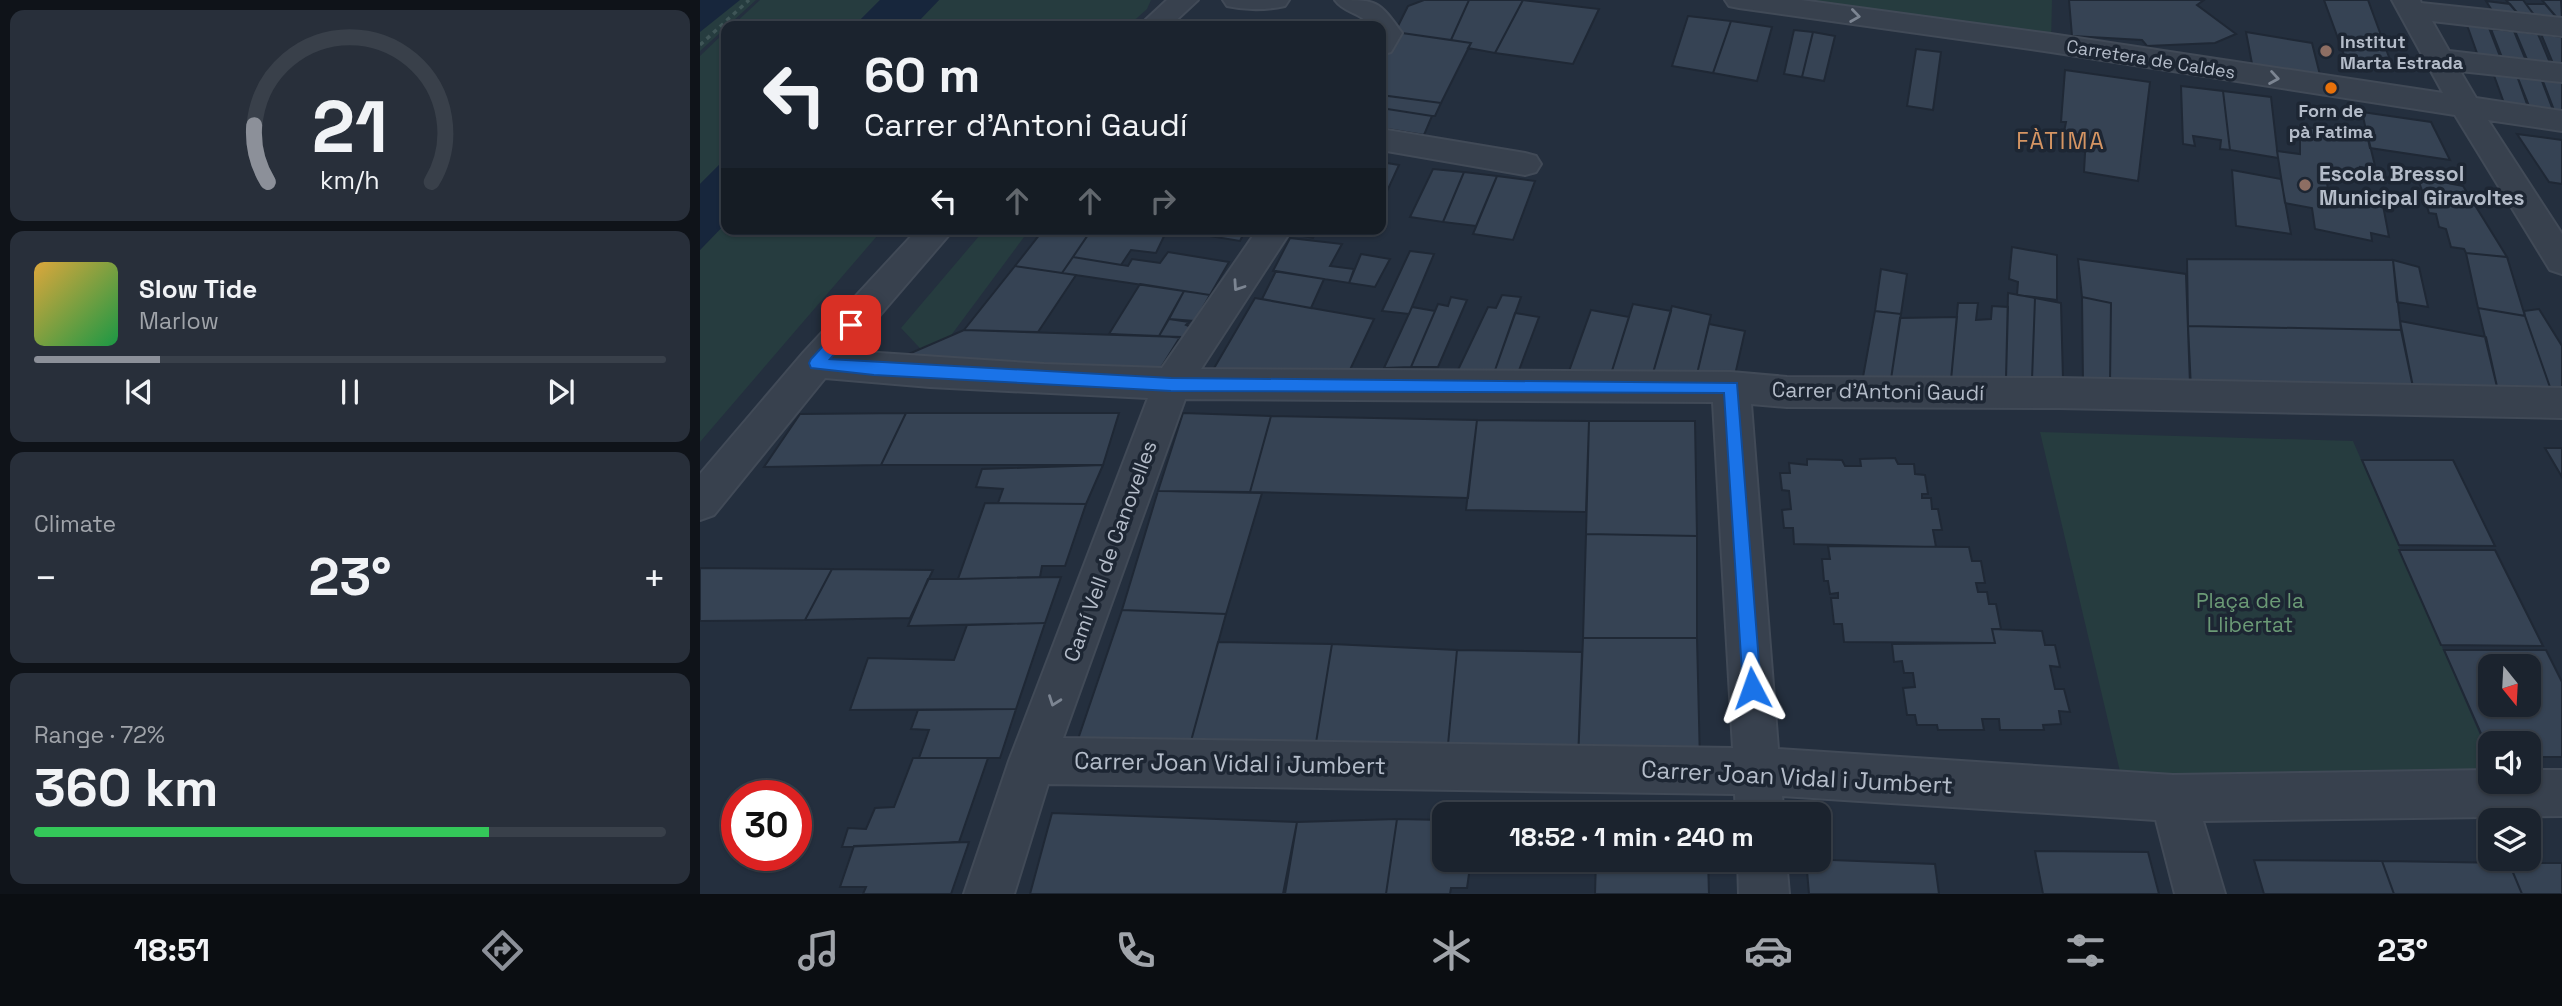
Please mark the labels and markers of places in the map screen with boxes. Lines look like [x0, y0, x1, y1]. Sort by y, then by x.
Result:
place label: Institut Marta Estrada [2340, 30, 2464, 74]
marker: Institut Marta Estrada [2318, 43, 2334, 59]
marker: Forn de pà Fatima [2323, 80, 2339, 96]
place label: Forn de pà Fatima [2289, 99, 2374, 143]
place label: Escola Bressol Municipal Giravoltes [2319, 160, 2524, 211]
marker: Escola Bressol Municipal Giravoltes [2297, 177, 2313, 193]
pin [821, 295, 881, 355]

